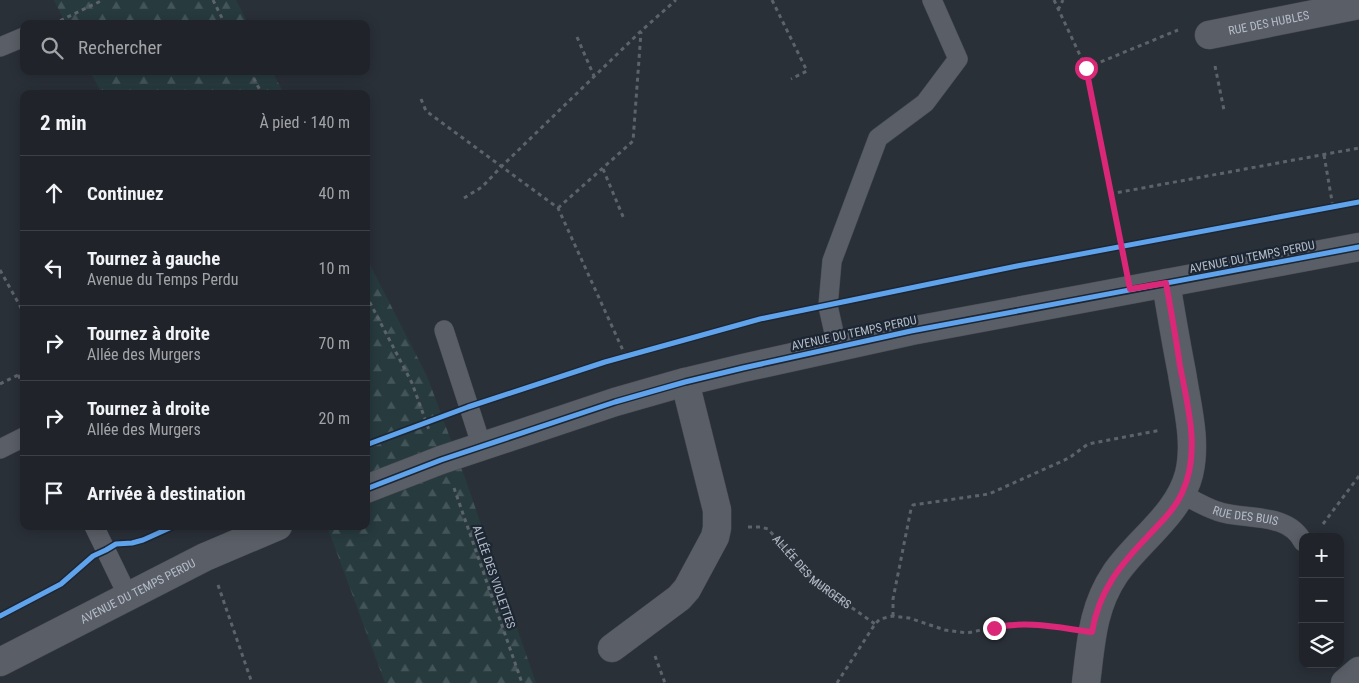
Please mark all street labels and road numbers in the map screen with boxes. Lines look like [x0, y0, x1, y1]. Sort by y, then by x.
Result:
street label: RUE DES HUBLES [1227, 8, 1311, 38]
street label: AVENUE DU TEMPS PERDU [1188, 238, 1316, 276]
street label: AVENUE DU TEMPS PERDU [790, 313, 918, 353]
street label: RUE DES BUIS [1211, 503, 1280, 528]
street label: ALLÉE DES VIOLETTES [470, 523, 519, 630]
street label: ALLÉE DES MURGERS [770, 532, 854, 612]
street label: AVENUE DU TEMPS PERDU [78, 556, 198, 627]

